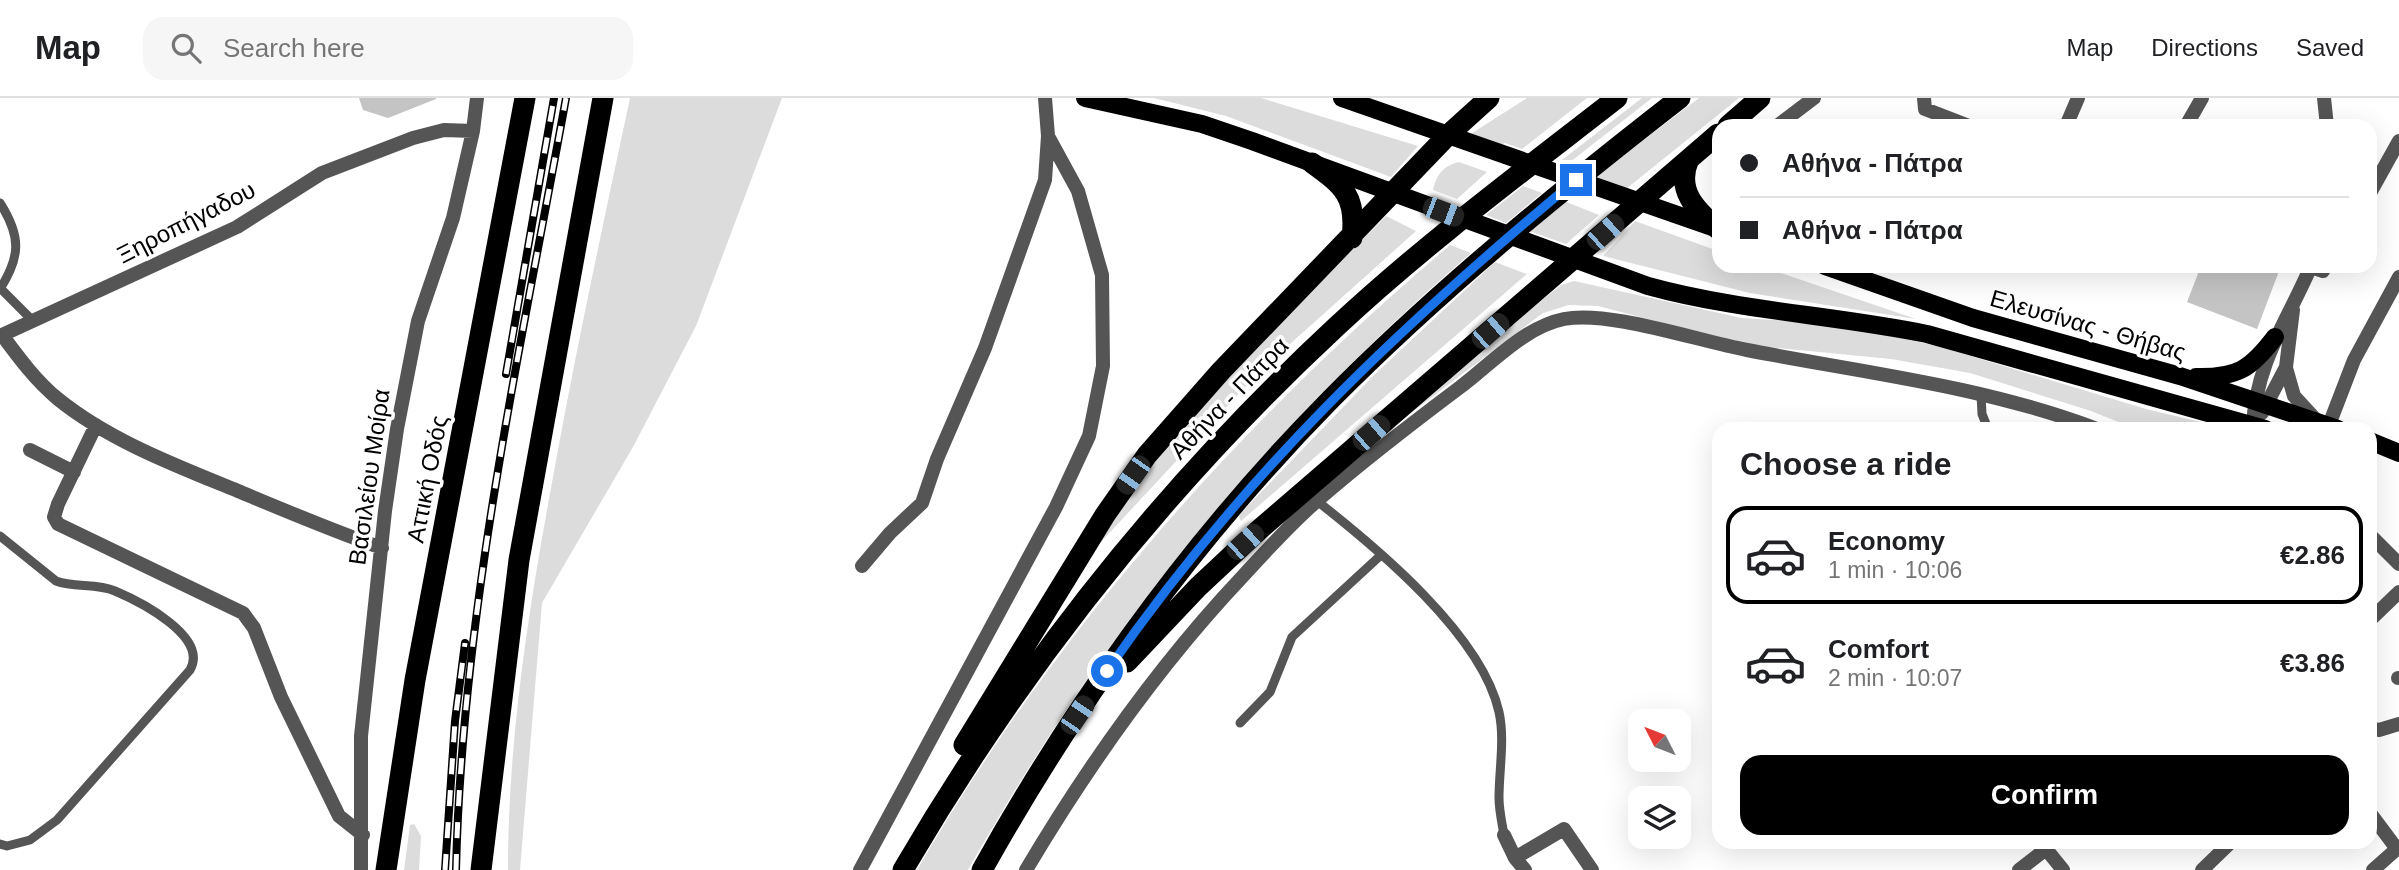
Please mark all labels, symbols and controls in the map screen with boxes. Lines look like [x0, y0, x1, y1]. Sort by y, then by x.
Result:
search box [143, 17, 633, 80]
text: Map [35, 29, 101, 66]
icon: search [167, 29, 205, 67]
text: Search here [223, 33, 365, 63]
text: Map [2067, 34, 2113, 61]
text: Directions [2151, 34, 2258, 61]
text: Saved [2296, 34, 2364, 61]
text: Αθήνα - Πάτρα [1782, 148, 1963, 178]
route end [1560, 164, 1592, 196]
street label: Ξηροπήγαδου [113, 176, 259, 268]
car [1420, 195, 1467, 229]
car [1583, 210, 1628, 254]
text: Αθήνα - Πάτρα [1782, 215, 1963, 245]
street label: Ελευσίνας - Θήβας [1987, 284, 2189, 366]
car [1468, 309, 1513, 353]
street label: Αθήνα - Πάτρα [1164, 332, 1294, 464]
street label: Βασιλείου Μοίρα [343, 387, 395, 567]
car [1349, 411, 1394, 455]
street label: Αττική Οδός [401, 413, 453, 545]
text: Choose a ride [1740, 446, 1952, 482]
car [1113, 452, 1154, 498]
car [1223, 520, 1268, 564]
icon: car [1744, 524, 1807, 587]
text: Economy [1828, 526, 1945, 556]
text: €2.86 [2280, 540, 2345, 570]
text: 1 min · 10:06 [1828, 557, 1962, 583]
icon: car [1744, 632, 1807, 695]
text: Comfort [1828, 634, 1929, 664]
text: €3.86 [2280, 648, 2345, 678]
route start [1091, 655, 1123, 687]
text: 2 min · 10:07 [1828, 665, 1962, 691]
car [1057, 692, 1098, 738]
north arrow [1628, 709, 1690, 772]
map controls [1628, 709, 1691, 849]
button: Confirm [1740, 755, 2349, 835]
button: layers [1628, 786, 1691, 849]

